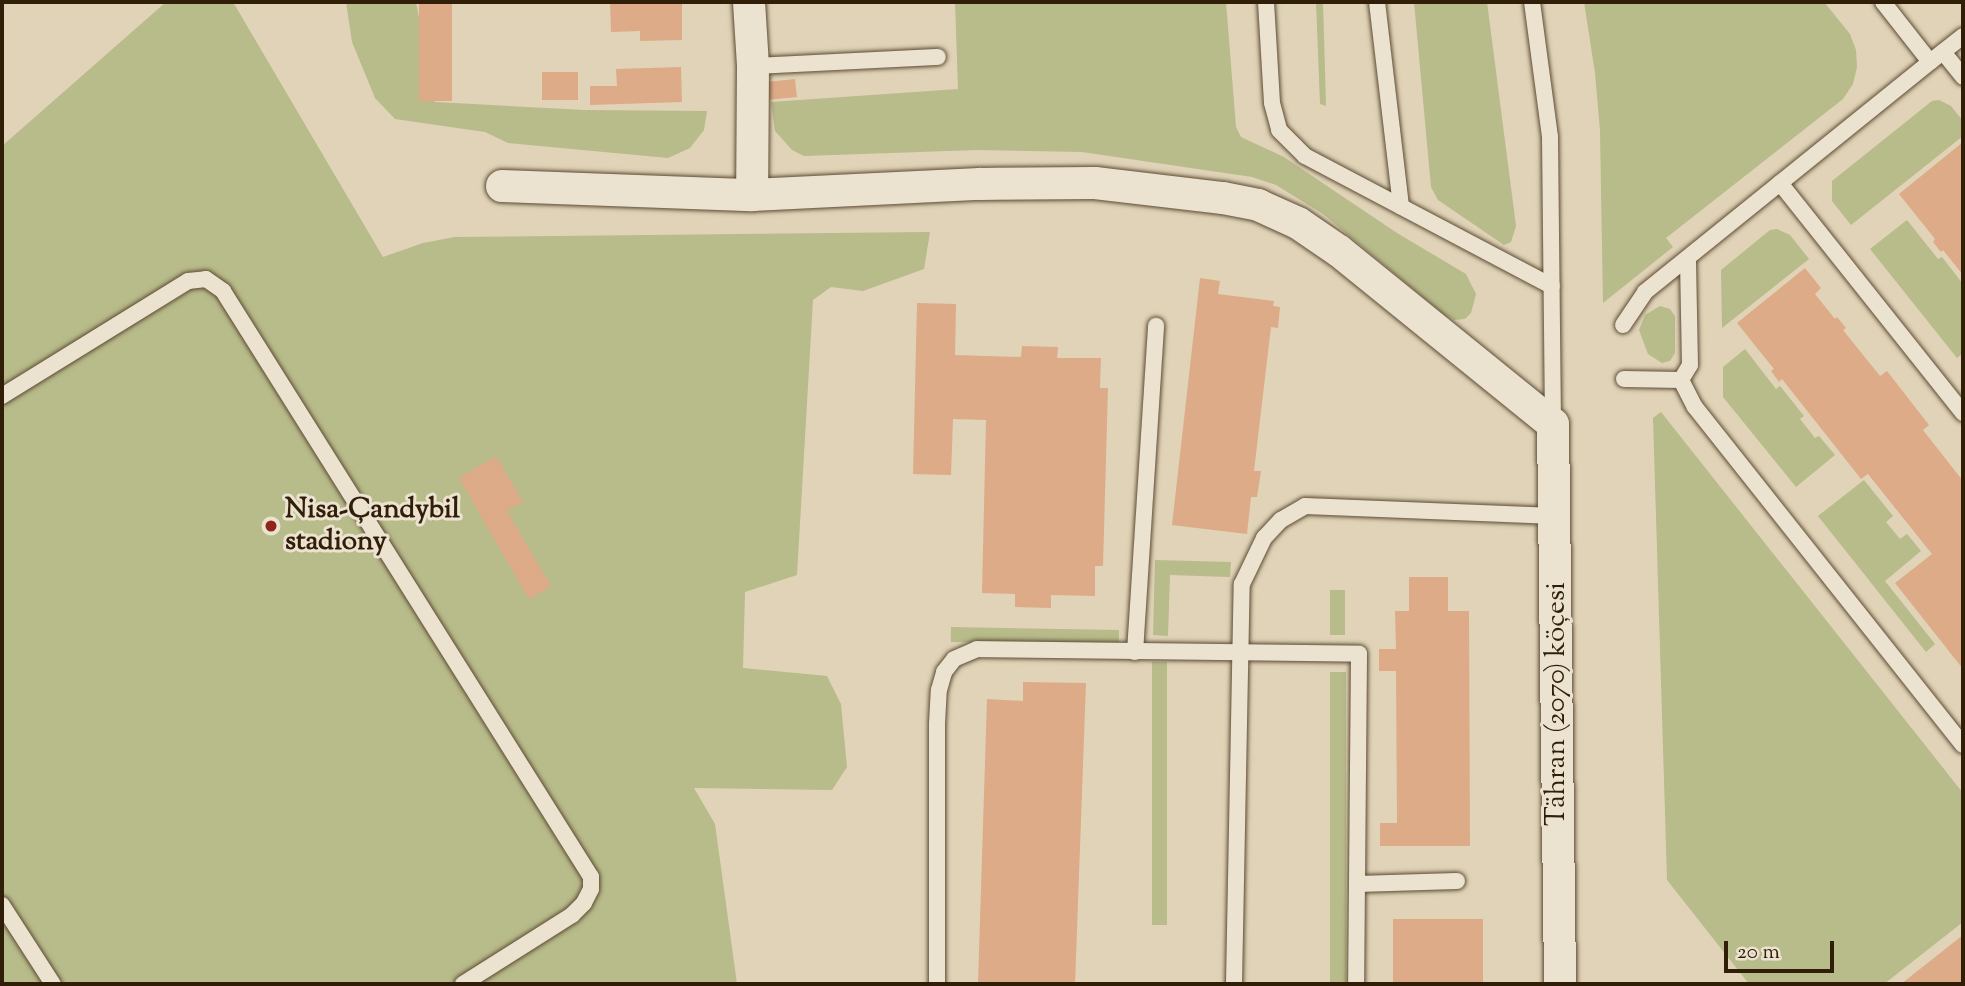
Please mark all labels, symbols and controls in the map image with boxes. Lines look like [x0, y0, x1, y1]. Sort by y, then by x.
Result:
place label: Nisa-Çandybil stadiony [285, 493, 460, 559]
marker: Nisa-Çandybil stadiony [263, 518, 279, 534]
street label: Tähran (2070) köçesi [1540, 582, 1574, 826]
scale bar [1727, 926, 1837, 970]
text: 20 m [1737, 938, 1780, 968]

